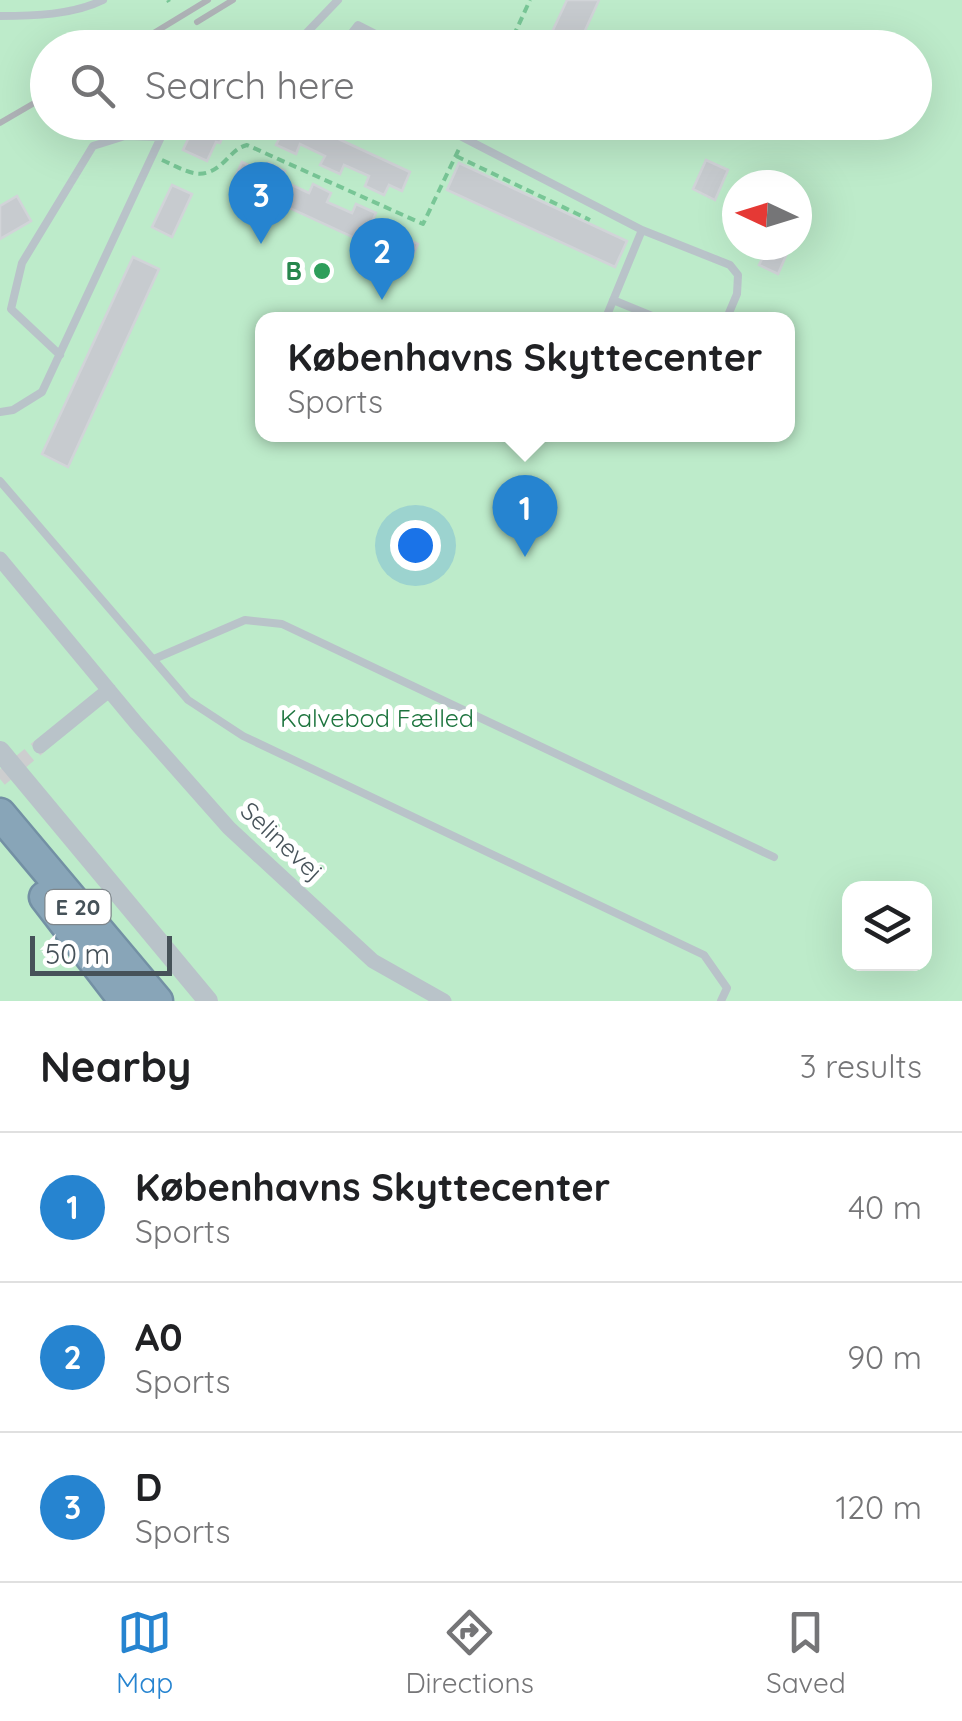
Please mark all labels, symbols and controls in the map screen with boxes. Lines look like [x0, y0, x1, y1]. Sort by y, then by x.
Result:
search box [30, 30, 932, 140]
icon: search [65, 58, 120, 113]
text: Search here [145, 61, 355, 109]
pin: 3 [228, 162, 294, 244]
north arrow [722, 170, 812, 260]
pin: 2 [350, 218, 414, 300]
place label: B [286, 255, 302, 286]
marker: B [311, 260, 333, 282]
popup [255, 312, 795, 442]
text: Københavns Skyttecenter [287, 333, 763, 381]
text: Sports [287, 381, 383, 421]
pin: 1 [492, 474, 558, 557]
your location [390, 520, 441, 571]
park label: Kalvebod Fælled [280, 702, 474, 733]
street label: Selinevej [235, 795, 330, 887]
map controls [842, 881, 932, 971]
button: layers [842, 881, 932, 971]
road number: E 20 [46, 890, 110, 924]
scale bar [30, 931, 172, 976]
text: 50 m [45, 936, 110, 971]
text: Nearby [40, 1040, 191, 1093]
text: 3 results [800, 1046, 922, 1086]
text: Københavns Skyttecenter [135, 1163, 610, 1211]
text: 1 [66, 1187, 79, 1227]
text: 40 m [848, 1187, 922, 1227]
text: Sports [135, 1211, 231, 1251]
text: A0 [135, 1313, 183, 1361]
text: 2 [63, 1337, 82, 1377]
text: 90 m [847, 1337, 922, 1377]
text: Sports [135, 1361, 231, 1401]
text: D [135, 1463, 162, 1511]
text: 3 [64, 1487, 81, 1527]
text: 120 m [835, 1487, 922, 1527]
text: Sports [135, 1511, 231, 1551]
tab: Map [116, 1605, 173, 1700]
tab: Directions [405, 1605, 534, 1700]
tab: Saved [766, 1605, 846, 1700]

